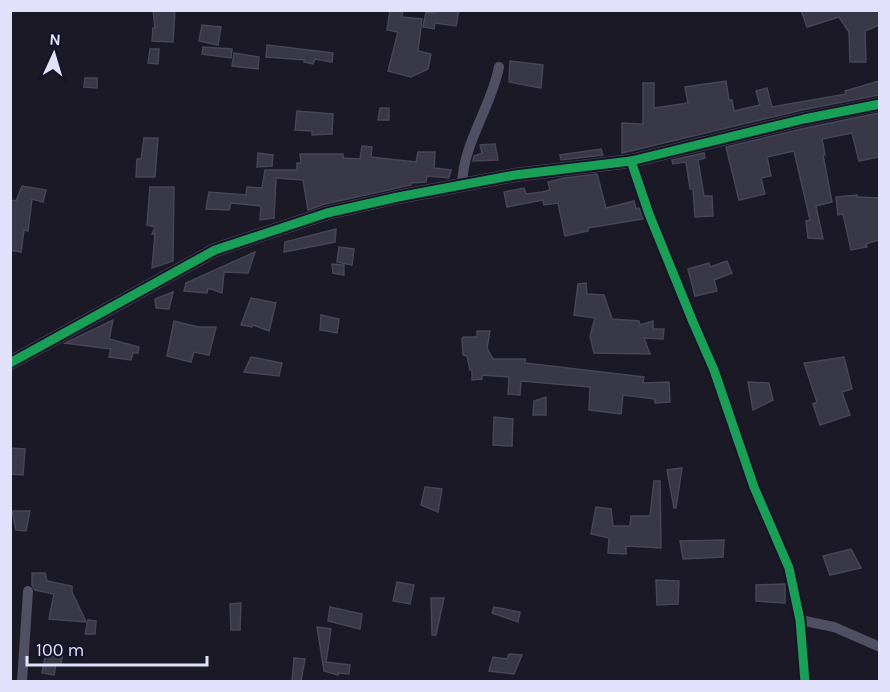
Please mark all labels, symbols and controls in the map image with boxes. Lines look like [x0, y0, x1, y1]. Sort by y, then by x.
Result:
north arrow [24, 24, 84, 84]
text: N [49, 30, 61, 49]
scale bar [27, 629, 207, 667]
text: 100 m [36, 639, 84, 661]

